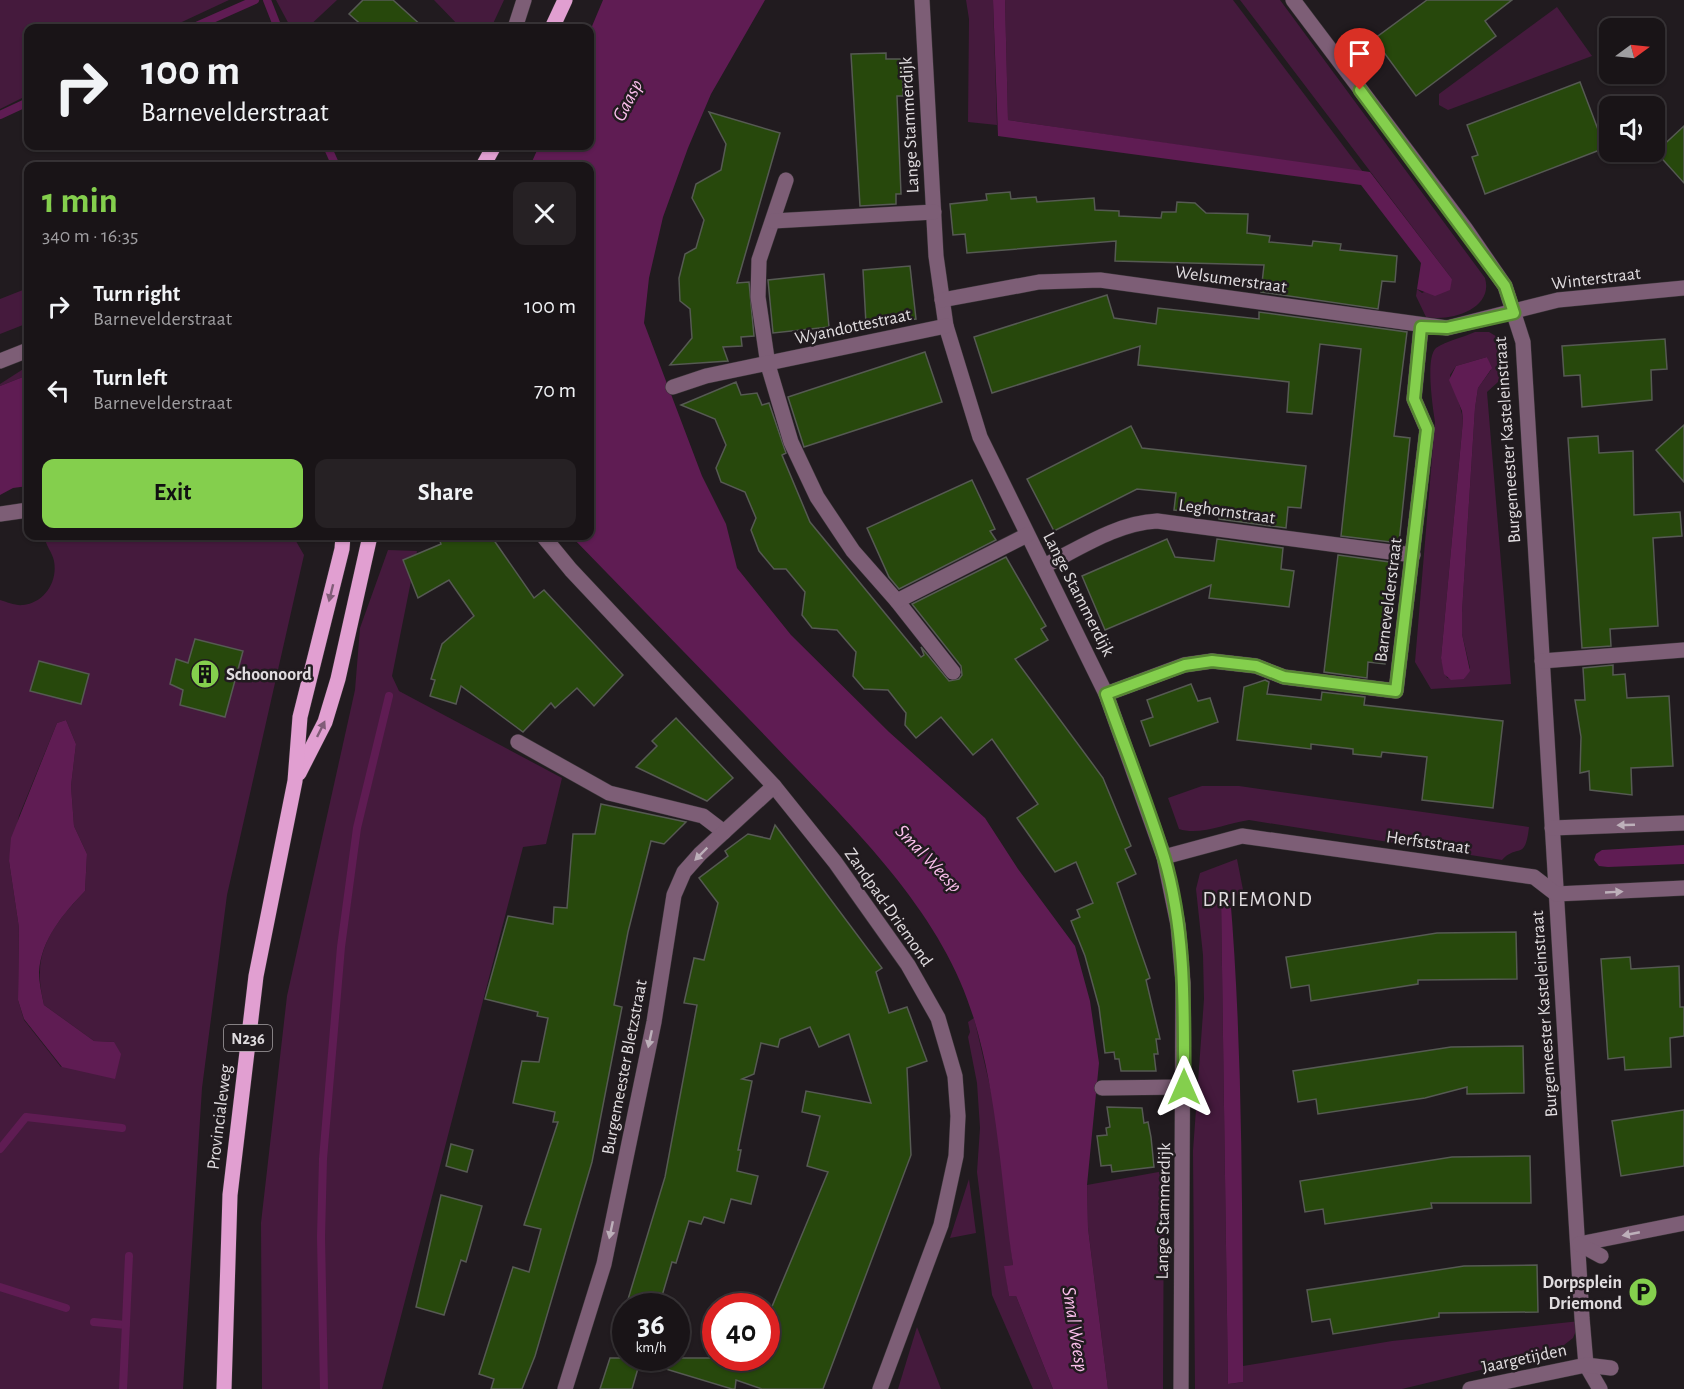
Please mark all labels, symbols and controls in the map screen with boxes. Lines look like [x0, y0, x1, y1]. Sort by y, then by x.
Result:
north arrow [1599, 18, 1665, 84]
map controls [1599, 18, 1665, 162]
pin [1334, 28, 1385, 90]
icon: arrive [1343, 37, 1376, 70]
icon: right [42, 48, 120, 126]
text: 100 m [141, 50, 240, 92]
street label: Lange Stammerdijk [897, 55, 923, 194]
water label: Gaasp [609, 76, 647, 124]
button: sound [1599, 96, 1665, 162]
text: Barnevelderstraat [141, 99, 329, 126]
button: close [513, 182, 576, 245]
text: 1 min [42, 183, 118, 219]
text: 340 m · 16:35 [42, 226, 138, 246]
street label: Welsumerstraat [1174, 263, 1288, 297]
street label: Winterstraat [1550, 265, 1642, 293]
text: Turn right [93, 283, 180, 305]
icon: right [42, 290, 75, 323]
text: 100 m [524, 295, 576, 317]
street label: Wyandottestraat [793, 306, 913, 348]
text: Barnevelderstraat [93, 309, 232, 329]
street label: Burgemeester Kasteleinstraat [1492, 336, 1524, 544]
text: Turn left [93, 367, 167, 389]
icon: left [42, 374, 75, 407]
text: 70 m [534, 379, 576, 401]
text: Barnevelderstraat [93, 393, 232, 413]
button: Exit [42, 459, 303, 528]
button: Share [315, 459, 576, 528]
street label: Leghornstraat [1177, 496, 1277, 528]
street label: Lange Stammerdijk [1039, 529, 1118, 660]
street label: Barnevelderstraat [1372, 537, 1406, 663]
one-way arrow [326, 583, 336, 602]
building icon: Schoonoord [189, 658, 221, 690]
place label: Schoonoord [226, 666, 312, 684]
one-way arrow [317, 721, 326, 738]
water label: Smal Weesp [891, 821, 965, 897]
one-way arrow [1616, 821, 1635, 830]
street label: Herfststraat [1385, 828, 1471, 858]
street label: Zandpad-Driemond [841, 845, 936, 970]
one-way arrow [694, 847, 708, 861]
one-way arrow [1605, 888, 1624, 897]
district label: DRIEMOND [1203, 889, 1313, 910]
street label: Burgemeester Kasteleinstraat [1529, 910, 1561, 1118]
street label: Burgemeester Bletzstraat [599, 978, 651, 1156]
road number: N236 [224, 1025, 272, 1051]
one-way arrow [645, 1029, 655, 1048]
position arrow [1152, 1055, 1216, 1119]
street label: Provincialeweg [205, 1063, 235, 1171]
street label: Lange Stammerdijk [1154, 1142, 1174, 1280]
one-way arrow [606, 1220, 615, 1239]
one-way arrow [1622, 1229, 1641, 1239]
place label: Dorpsplein Driemond [1542, 1274, 1623, 1313]
parking icon: Dorpsplein Driemond [1627, 1276, 1659, 1308]
water label: Smal Weesp [1058, 1285, 1092, 1373]
speed limit sign: 40 [702, 1293, 780, 1371]
text: 36 [637, 1310, 665, 1340]
text: km/h [636, 1340, 666, 1355]
street label: Jaargetijden [1480, 1341, 1568, 1377]

